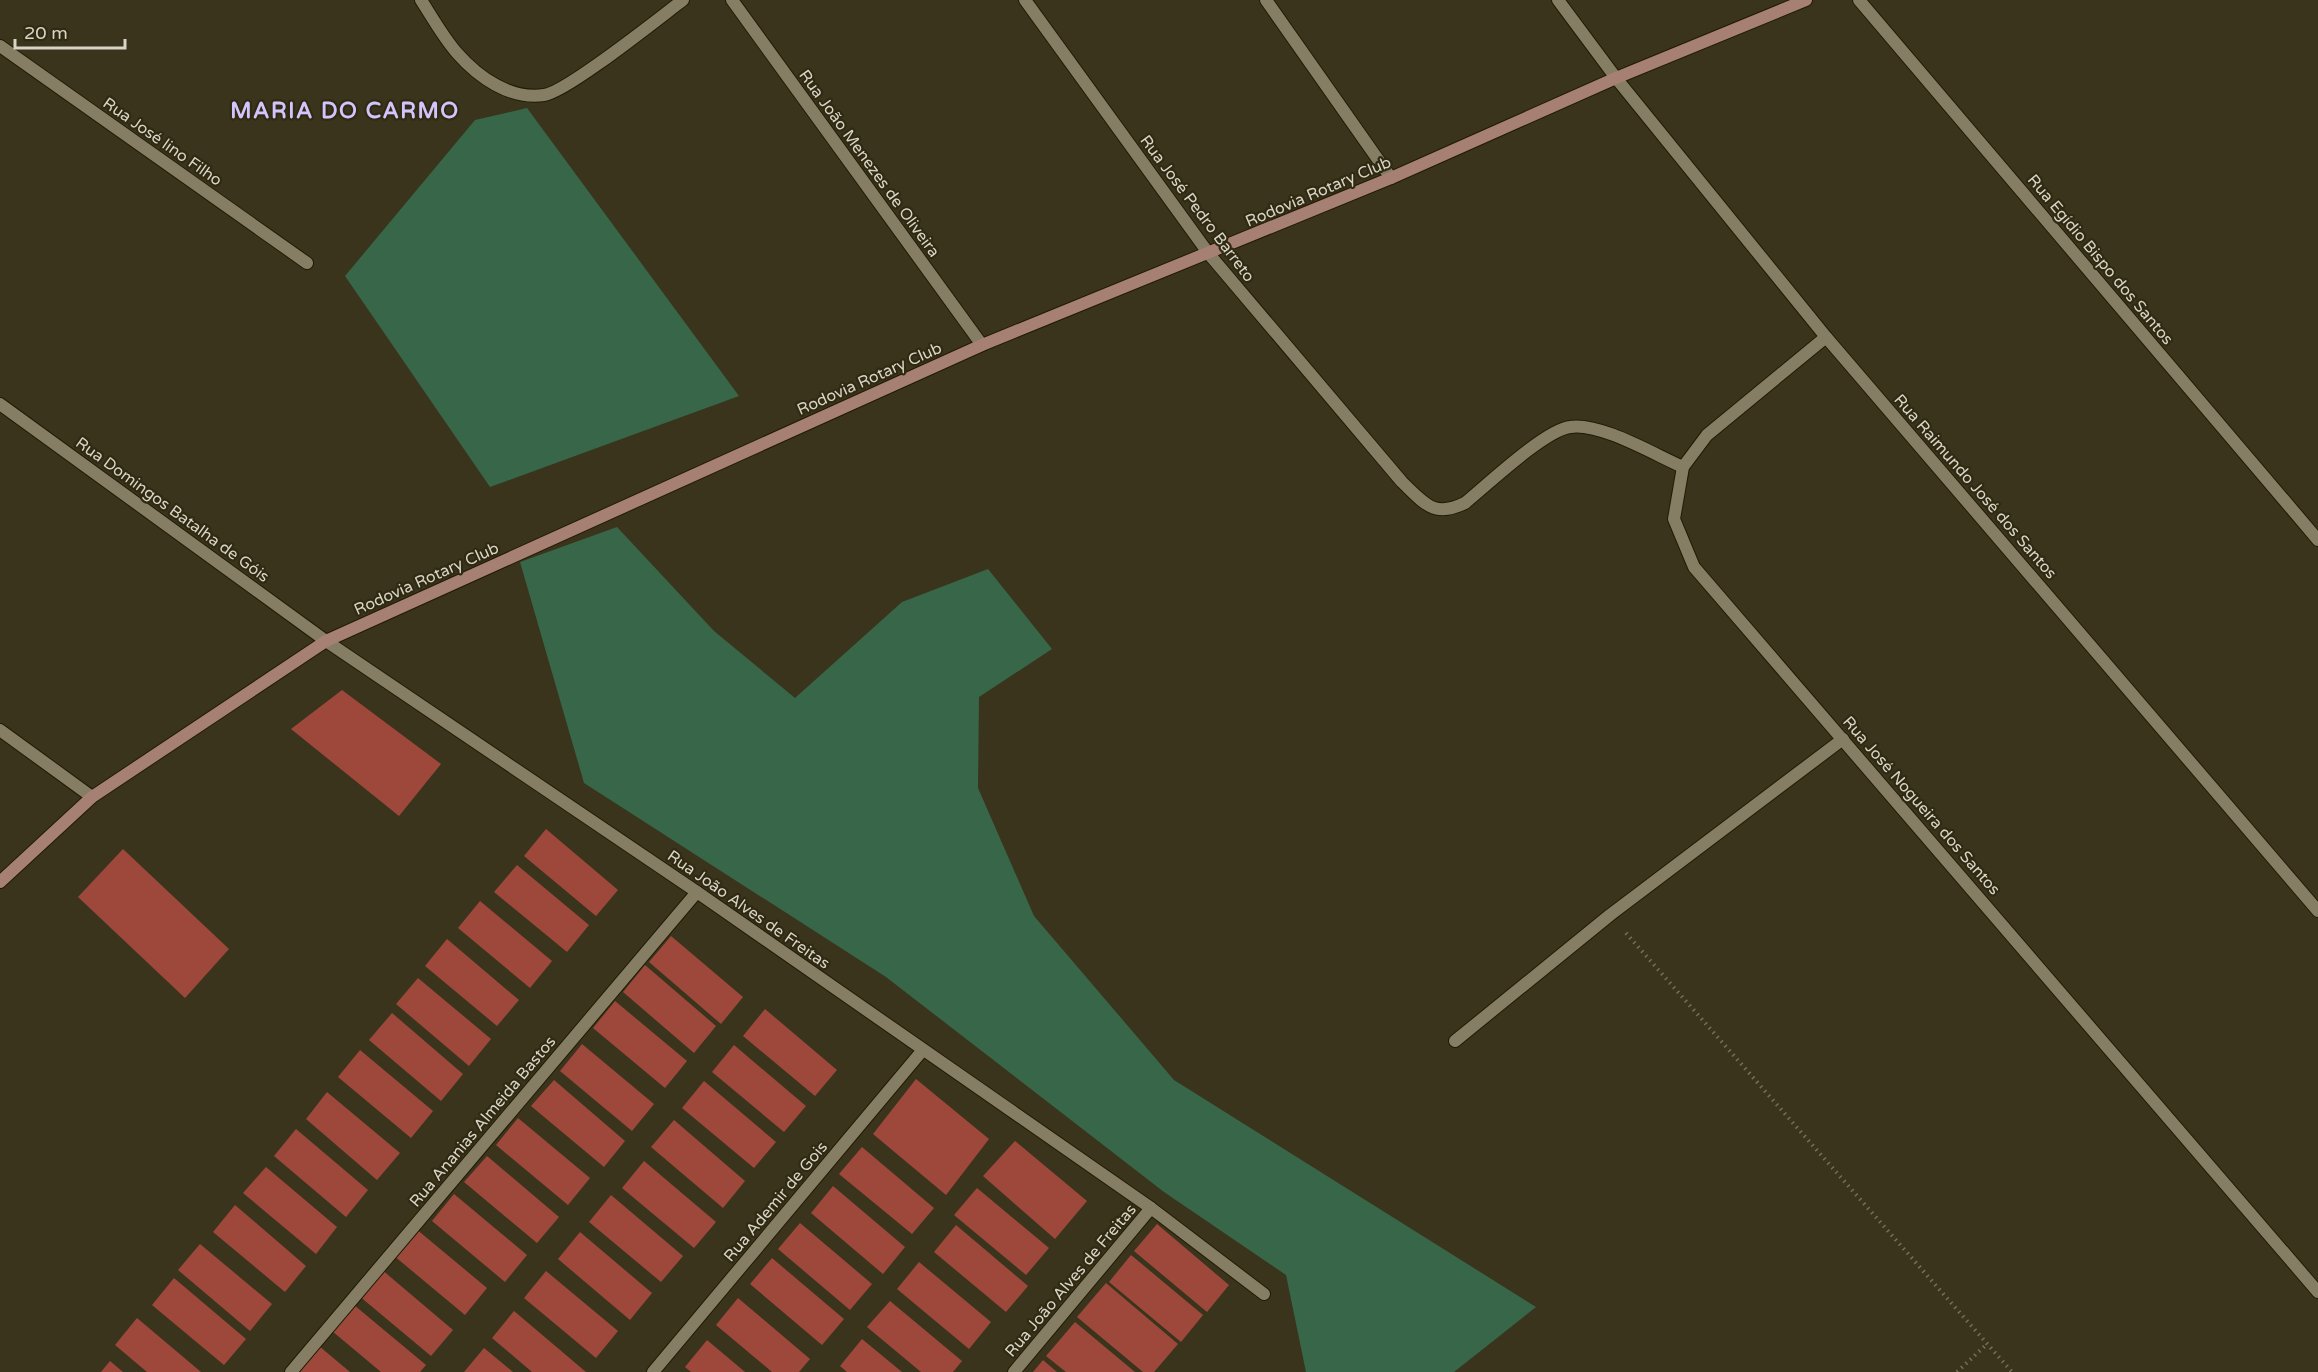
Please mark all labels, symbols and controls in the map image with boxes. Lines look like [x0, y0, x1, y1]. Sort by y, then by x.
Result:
scale bar [15, 12, 124, 50]
text: 20 m [24, 22, 68, 44]
street label: Rua João Menezes de Oliveira [794, 66, 944, 261]
street label: Rua José lino Filho [99, 93, 226, 190]
district label: MARIA DO CARMO [230, 98, 460, 124]
street label: Rua José Pedro Barreto [1135, 131, 1259, 286]
street label: Rodovia Rotary Club [1242, 152, 1394, 232]
street label: Rua Egídio Bispo dos Santos [2023, 170, 2177, 349]
street label: Rodovia Rotary Club [794, 338, 945, 420]
street label: Rua Raimundo José dos Santos [1890, 390, 2061, 583]
street label: Rua Domingos Batalha de Góis [72, 433, 273, 587]
street label: Rodovia Rotary Club [351, 538, 502, 620]
street label: Rua José Nogueira dos Santos [1838, 712, 2004, 899]
street label: Rua João Alves de Freitas [663, 846, 834, 974]
street label: Rua Ananias Almeida Bastos [405, 1032, 560, 1211]
street label: Rua Ademir de Gois [720, 1137, 832, 1266]
street label: Rua João Alves de Freitas [1001, 1200, 1141, 1361]

